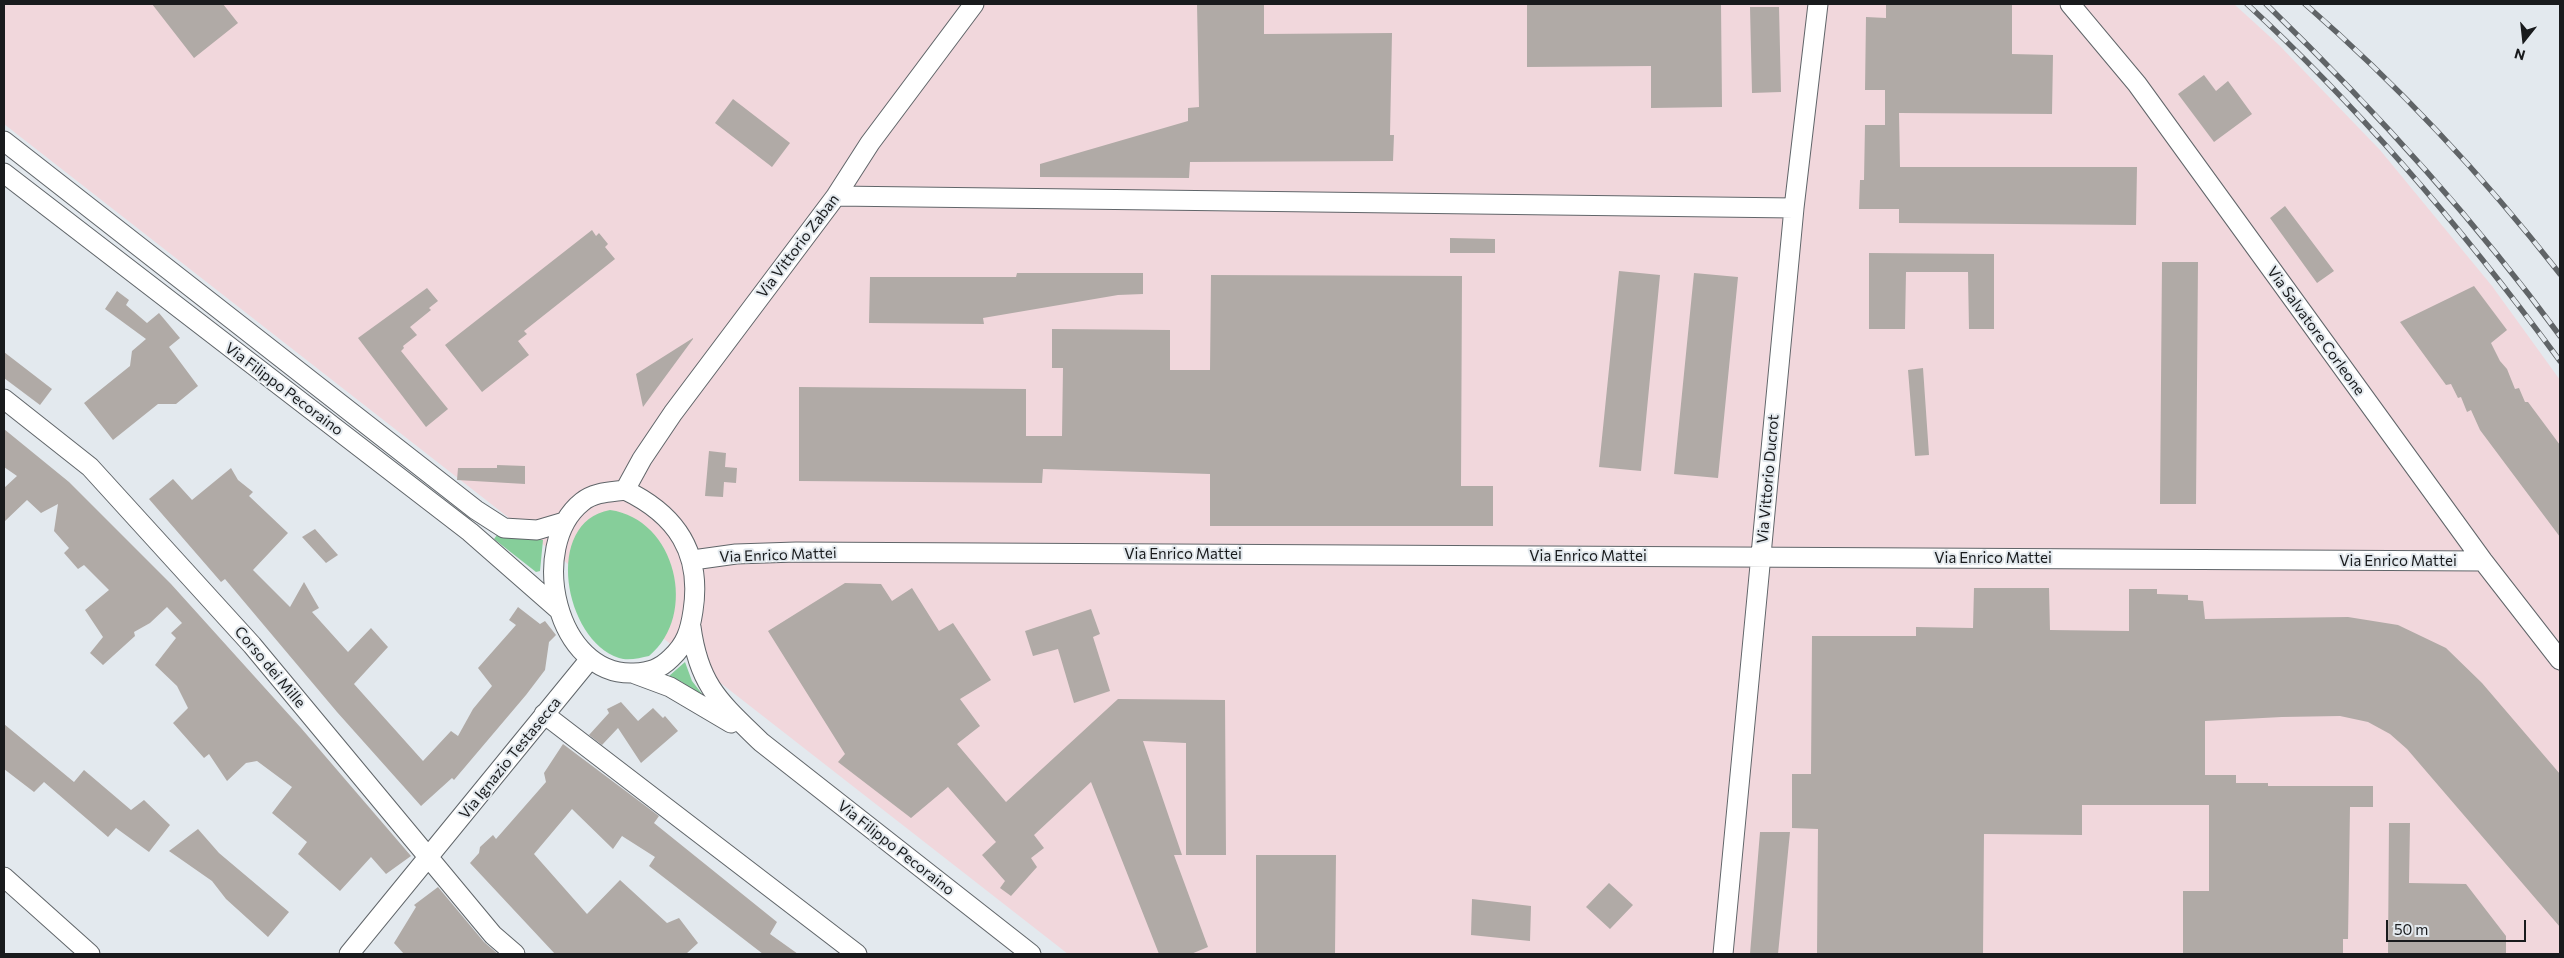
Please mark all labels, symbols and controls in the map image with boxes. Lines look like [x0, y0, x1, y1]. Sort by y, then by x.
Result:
north arrow [2499, 15, 2549, 65]
text: N [2512, 45, 2527, 65]
street label: Via Vittorio Zaban [753, 191, 843, 301]
street label: Via Salvatore Corleone [2263, 263, 2369, 399]
street label: Via Filippo Pecoraino [221, 339, 347, 439]
street label: Via Vittorio Ducrot [1753, 414, 1783, 544]
street label: Via Enrico Mattei [719, 544, 837, 566]
street label: Via Enrico Mattei [1124, 545, 1242, 563]
street label: Via Enrico Mattei [1529, 547, 1647, 565]
street label: Via Enrico Mattei [1934, 549, 2052, 567]
street label: Via Enrico Mattei [2339, 552, 2457, 570]
street label: Corso dei Mille [231, 623, 309, 711]
street label: Via Ignazio Testasecca [455, 694, 565, 822]
street label: Via Filippo Pecoraino [834, 797, 958, 899]
scale bar [2389, 910, 2529, 942]
text: 50 m [2394, 920, 2428, 938]

